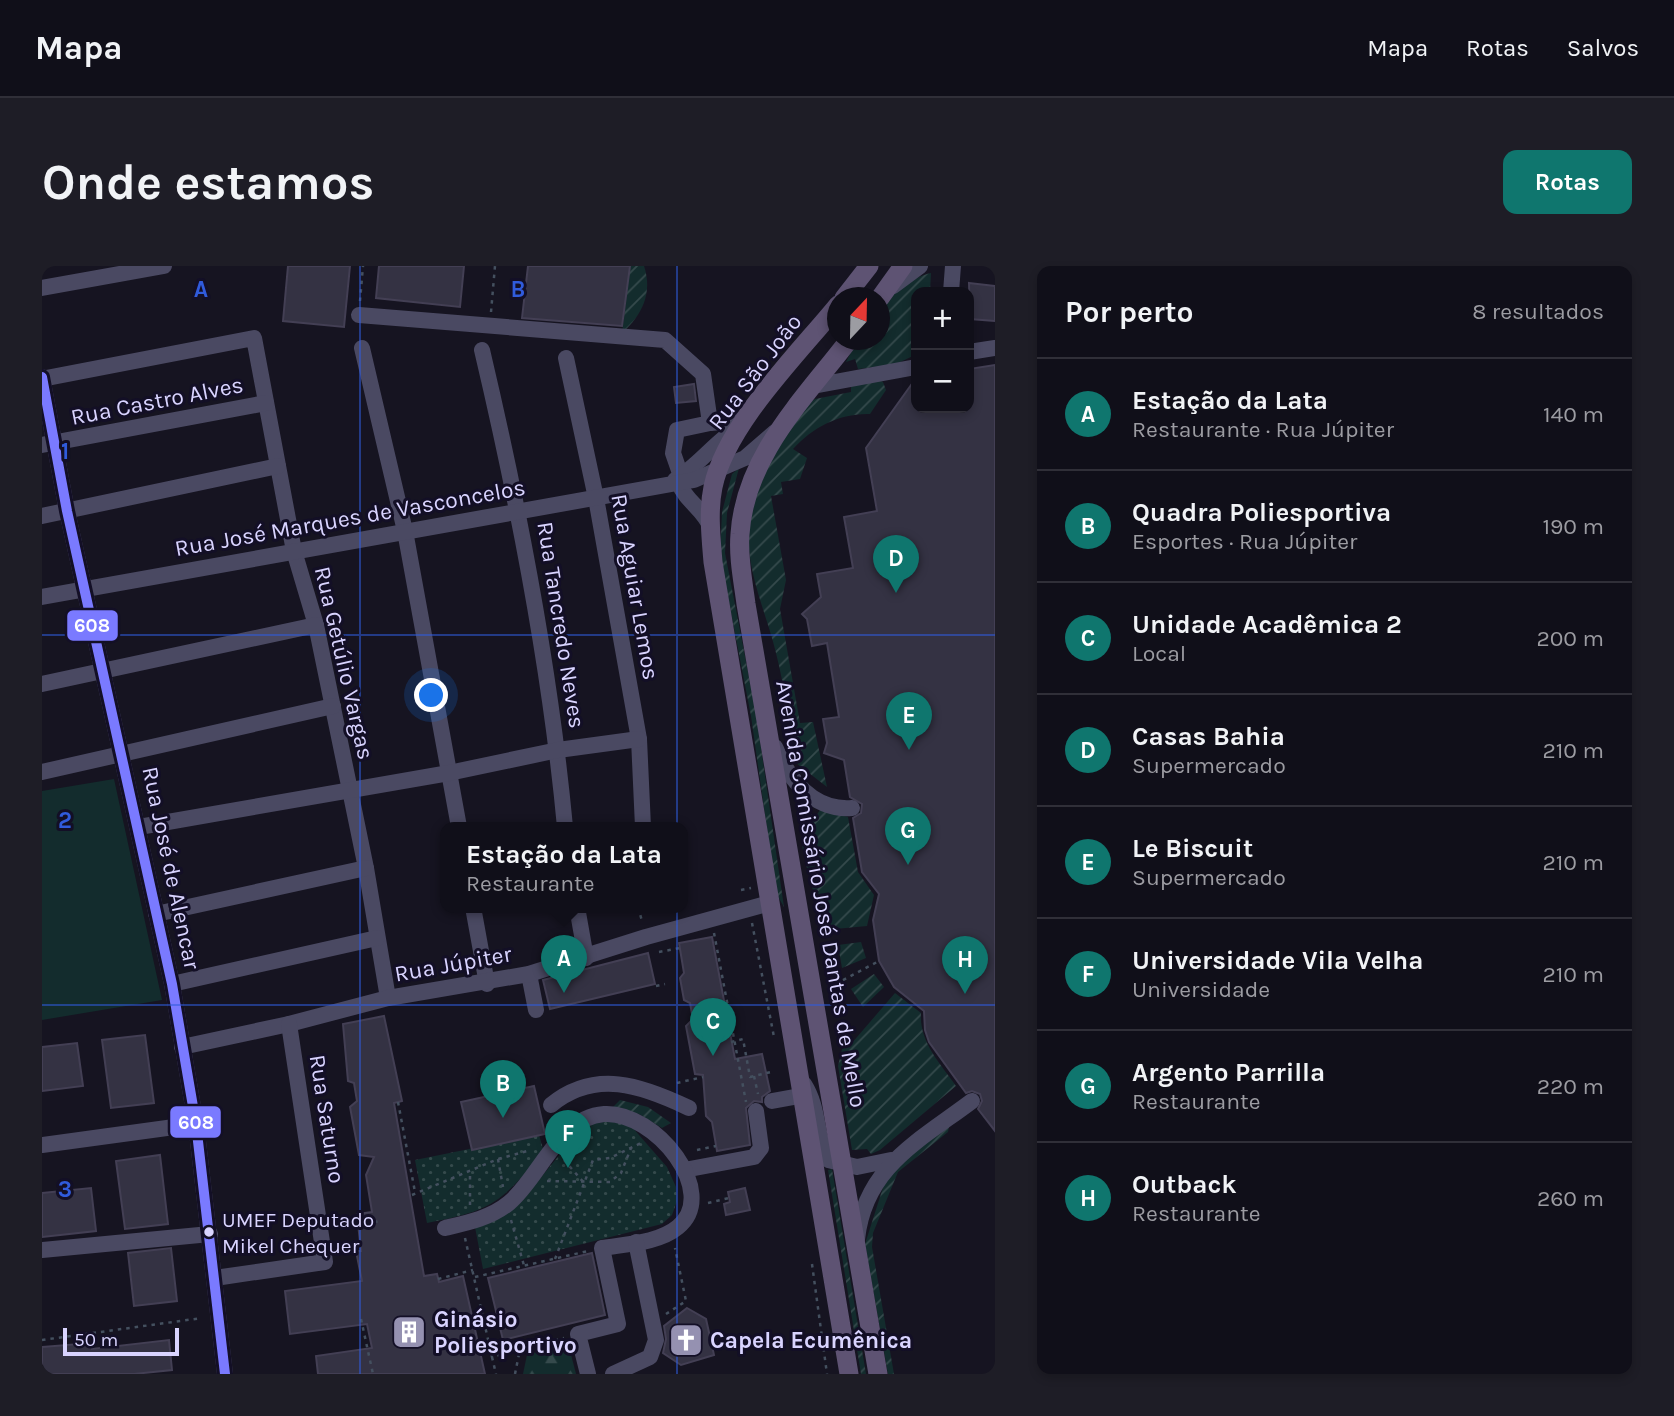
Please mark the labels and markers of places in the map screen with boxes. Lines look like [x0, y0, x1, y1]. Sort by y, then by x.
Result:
pin: D [873, 535, 919, 593]
pin: E [886, 692, 932, 750]
pin: G [885, 807, 931, 865]
pin: A [541, 935, 587, 993]
pin: H [942, 936, 988, 994]
pin: C [690, 998, 736, 1056]
pin: B [480, 1060, 526, 1118]
pin: F [545, 1110, 591, 1168]
place label: UMEF Deputado Mikel Chequer [222, 1208, 374, 1258]
marker: UMEF Deputado Mikel Chequer [202, 1225, 216, 1239]
place label: Ginásio Poliesportivo [434, 1306, 577, 1359]
building icon: Ginásio Poliesportivo [390, 1313, 428, 1351]
church icon: Capela Ecumênica [667, 1321, 705, 1359]
place label: Capela Ecumênica [710, 1327, 912, 1354]

